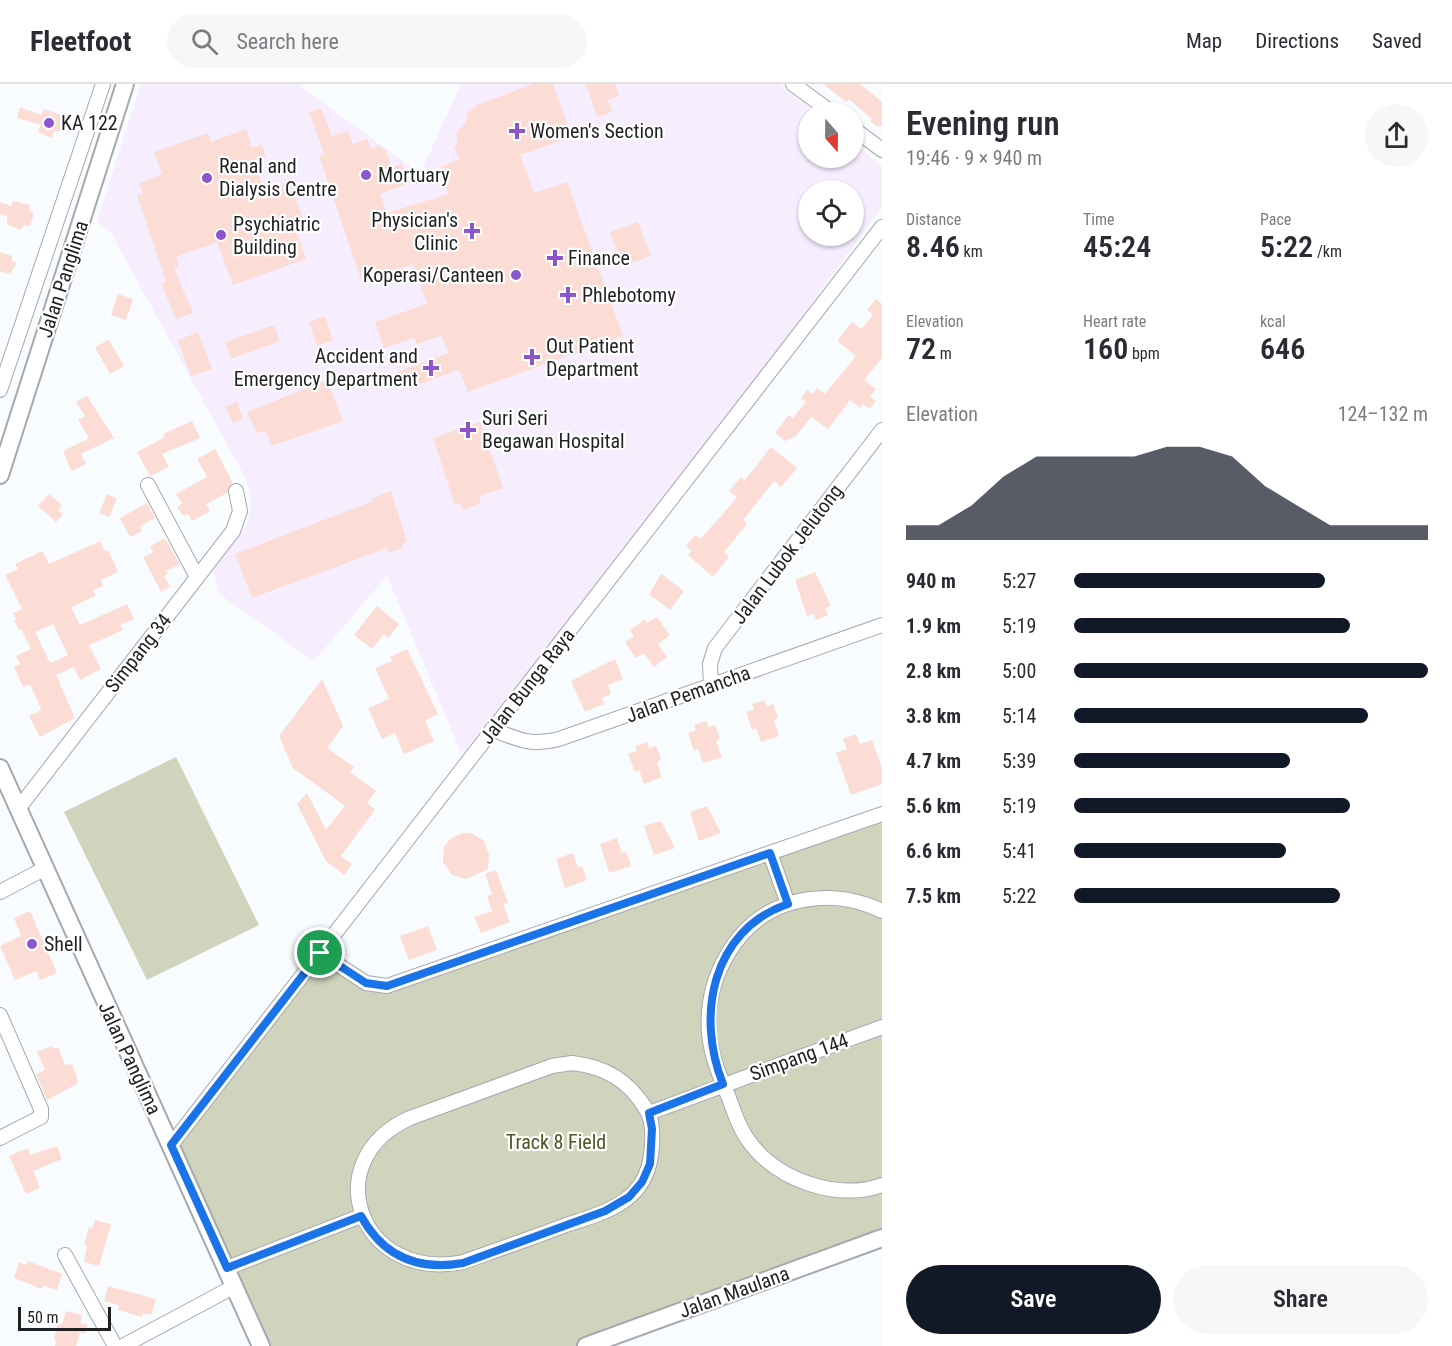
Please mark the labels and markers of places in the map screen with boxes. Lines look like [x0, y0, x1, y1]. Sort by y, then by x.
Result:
place label: KA 122 [61, 111, 118, 135]
marker: KA 122 [42, 116, 56, 130]
place label: Women's Section [530, 119, 664, 143]
marker: Women's Section [508, 122, 526, 140]
place label: Renal and Dialysis Centre [219, 154, 337, 201]
place label: Mortuary [378, 163, 450, 187]
marker: Mortuary [359, 168, 373, 182]
marker: Renal and Dialysis Centre [200, 171, 214, 185]
place label: Physician's Clinic [371, 208, 458, 255]
place label: Psychiatric Building [233, 212, 320, 259]
marker: Physician's Clinic [463, 222, 481, 240]
marker: Psychiatric Building [214, 228, 228, 242]
place label: Finance [568, 246, 630, 270]
marker: Finance [546, 249, 564, 267]
place label: Koperasi/Canteen [363, 263, 504, 287]
marker: Koperasi/Canteen [509, 268, 523, 282]
place label: Phlebotomy [582, 283, 676, 307]
marker: Phlebotomy [559, 286, 577, 304]
place label: Out Patient Department [546, 334, 639, 381]
place label: Accident and Emergency Department [234, 344, 418, 391]
marker: Out Patient Department [523, 348, 541, 366]
marker: Accident and Emergency Department [422, 359, 440, 377]
place label: Suri Seri Begawan Hospital [482, 406, 625, 453]
marker: Suri Seri Begawan Hospital [459, 421, 477, 439]
pin [294, 927, 345, 978]
place label: Shell [44, 932, 83, 956]
marker: Shell [25, 937, 39, 951]

